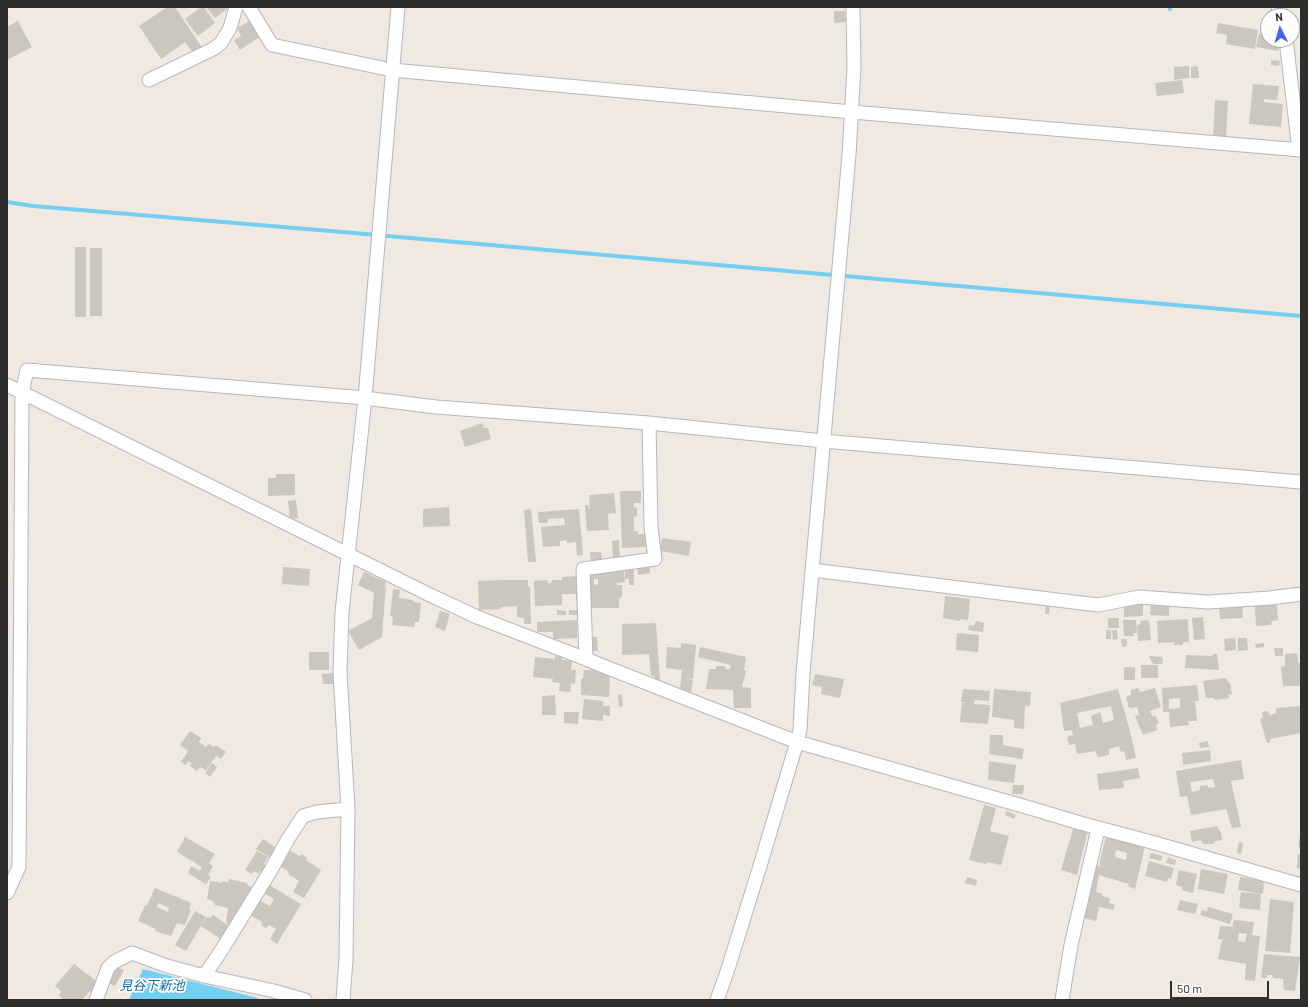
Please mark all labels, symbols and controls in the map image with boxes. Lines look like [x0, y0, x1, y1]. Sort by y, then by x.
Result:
north arrow [1260, 8, 1300, 48]
text: N [1275, 10, 1283, 23]
scale bar [1172, 973, 1271, 999]
water label: 見谷下新池 [120, 978, 184, 994]
text: 50 m [1177, 981, 1202, 995]

